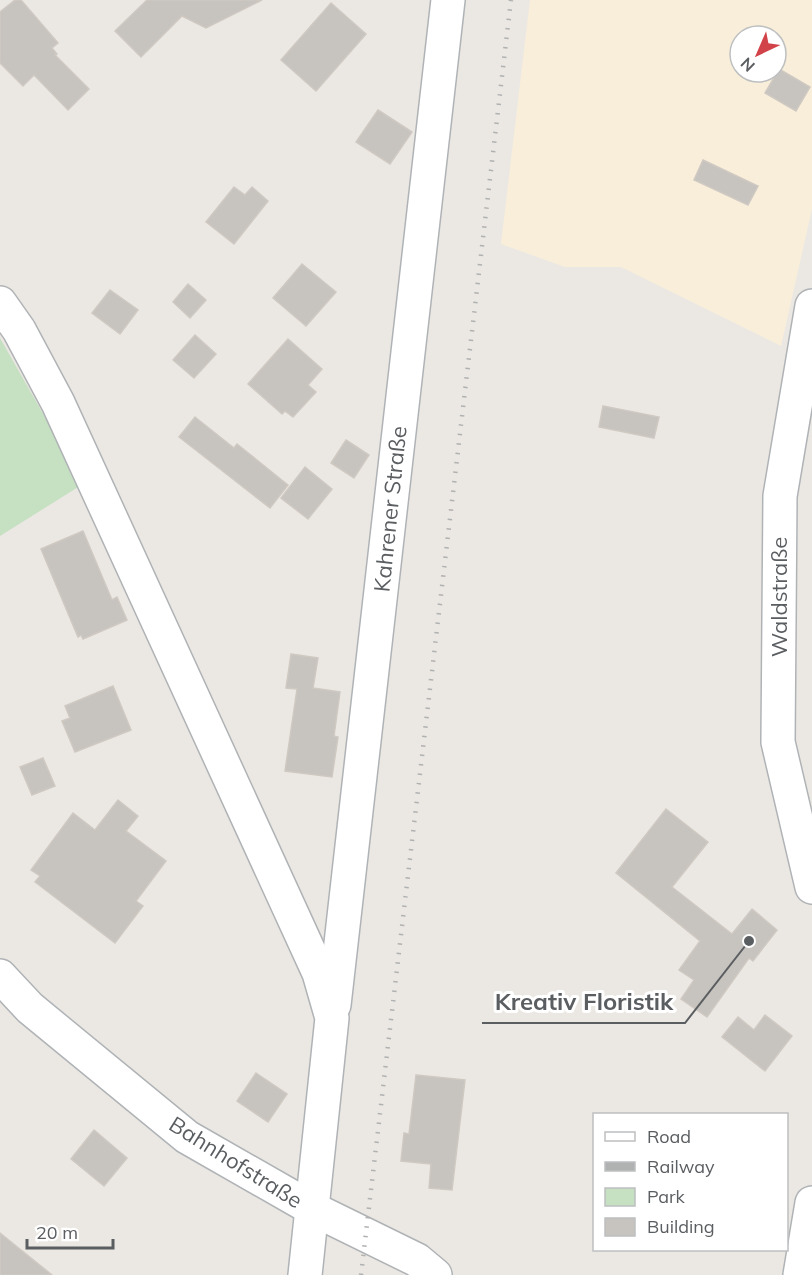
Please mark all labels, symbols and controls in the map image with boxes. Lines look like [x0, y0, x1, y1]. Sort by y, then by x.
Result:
north arrow [728, 24, 788, 84]
text: N [736, 53, 759, 76]
street label: Kahrener Straße [367, 425, 413, 593]
street label: Waldstraße [765, 537, 793, 657]
callout: Kreativ Floristik [482, 981, 685, 1023]
text: Kreativ Floristik [495, 986, 674, 1016]
street label: Bahnhofstraße [164, 1110, 308, 1214]
legend [593, 1113, 788, 1251]
text: Road [647, 1125, 691, 1148]
text: Railway [647, 1155, 715, 1178]
text: Park [647, 1185, 686, 1208]
scale bar [27, 1212, 112, 1250]
text: Building [647, 1215, 715, 1238]
text: 20 m [36, 1221, 78, 1244]

